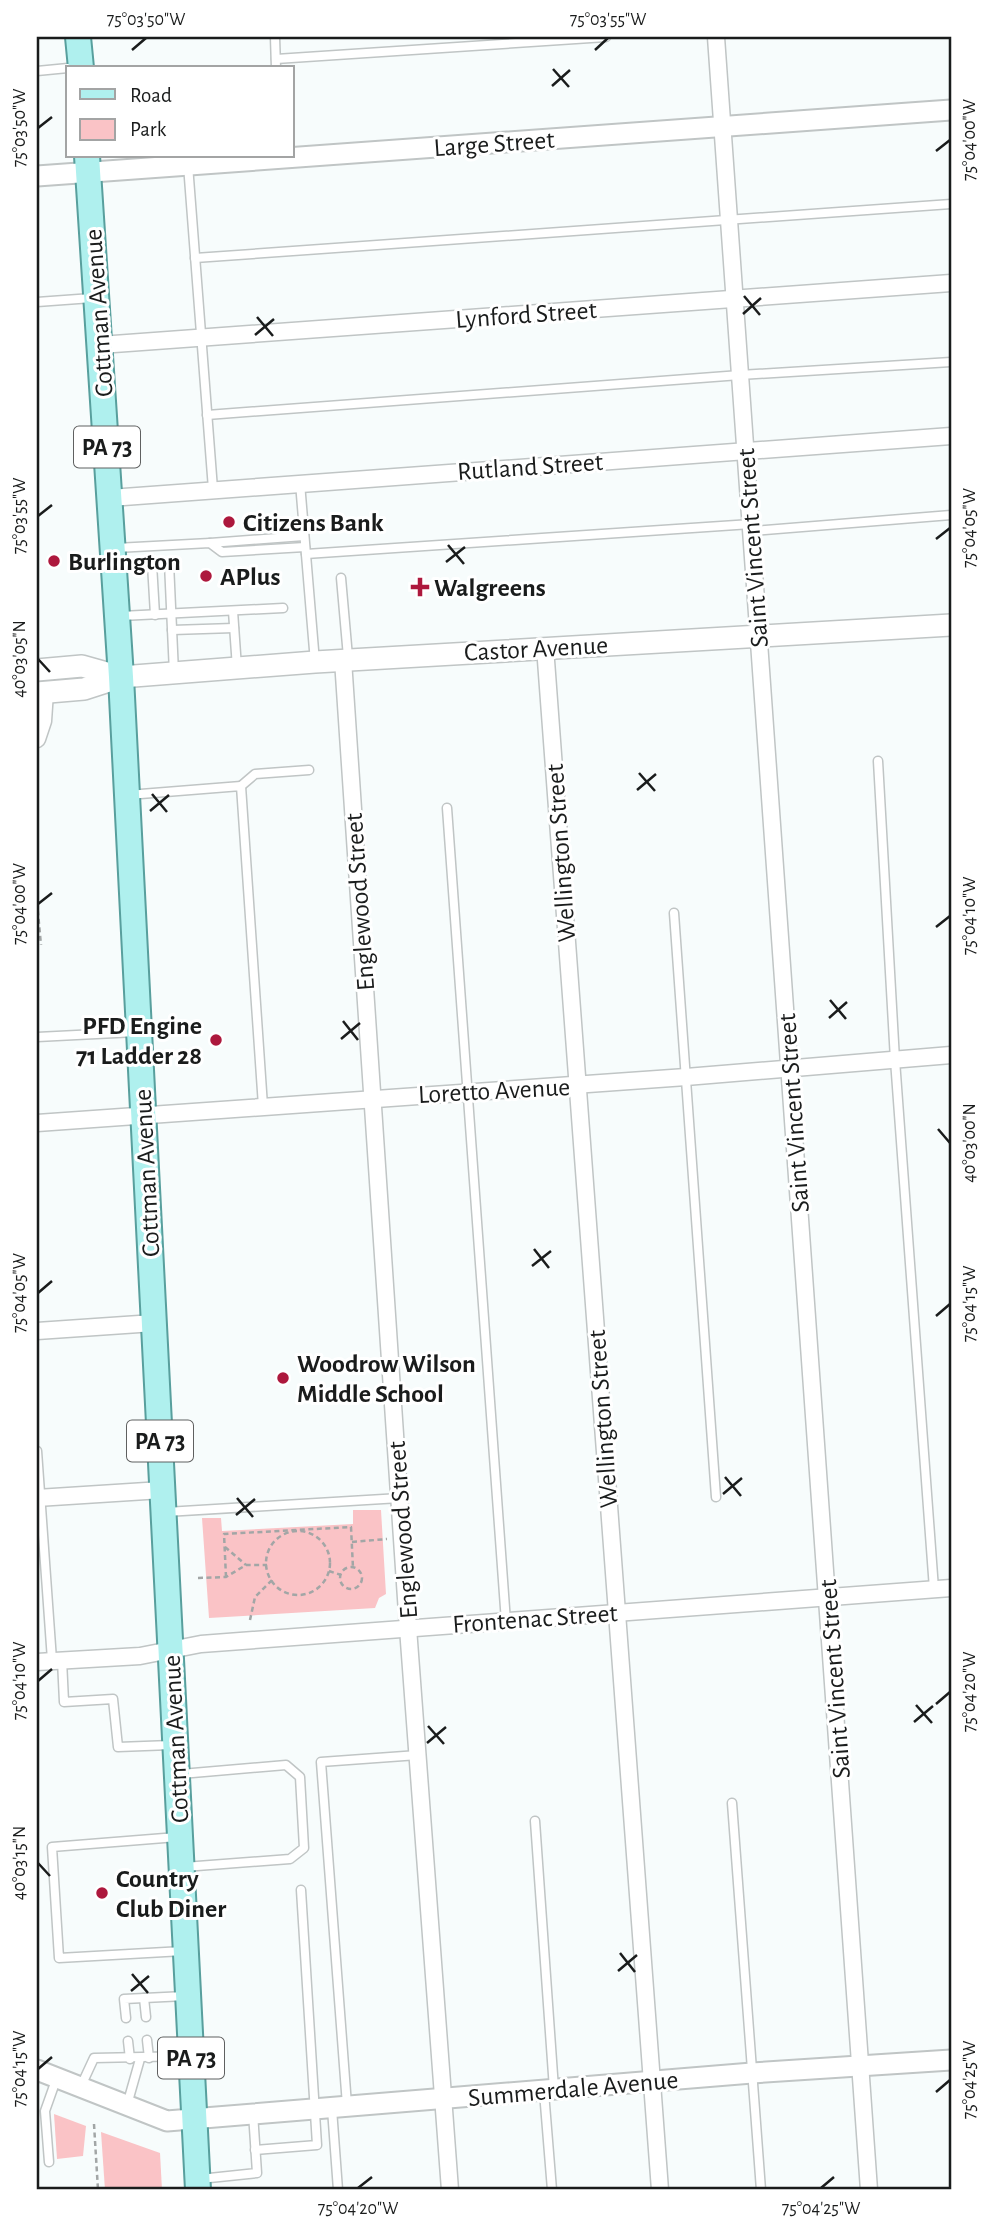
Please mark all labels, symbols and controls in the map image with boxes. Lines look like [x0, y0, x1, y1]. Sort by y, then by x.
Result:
text: 75°03'50"W [107, 11, 185, 29]
text: 75°03'55"W [570, 11, 646, 29]
legend [66, 66, 294, 158]
text: Road [130, 85, 172, 106]
text: 75°03'50"W [11, 89, 29, 167]
text: 75°04'00"W [961, 99, 979, 181]
text: Park [130, 119, 167, 140]
street label: Large Street [433, 127, 555, 161]
street label: Cottman Avenue [80, 228, 118, 398]
street label: Lynford Street [454, 297, 598, 333]
road number: PA 73 [74, 426, 140, 467]
street label: Saint Vincent Street [733, 447, 773, 648]
street label: Rutland Street [456, 449, 604, 485]
text: 75°03'55"W [11, 478, 29, 554]
text: 75°04'05"W [961, 488, 979, 568]
place label: Citizens Bank [243, 510, 384, 536]
marker: Citizens Bank [221, 514, 237, 530]
place label: Burlington [68, 549, 181, 575]
marker: Burlington [46, 553, 62, 569]
place label: APlus [220, 564, 280, 590]
marker: APlus [198, 568, 214, 584]
place label: Walgreens [434, 575, 546, 601]
marker: Walgreens [412, 579, 428, 595]
text: 40°03'05"N [11, 620, 29, 698]
street label: Castor Avenue [463, 632, 609, 666]
street label: Wellington Street [542, 763, 580, 943]
street label: Englewood Street [341, 812, 379, 992]
text: 75°04'00"W [11, 863, 29, 945]
text: 75°04'10"W [961, 877, 979, 955]
street label: Saint Vincent Street [774, 1012, 814, 1213]
place label: PFD Engine 71 Ladder 28 [76, 1013, 202, 1069]
marker: PFD Engine 71 Ladder 28 [208, 1032, 224, 1048]
street label: Loretto Avenue [417, 1074, 571, 1108]
street label: Cottman Avenue [130, 1088, 164, 1258]
text: 40°03'00"N [961, 1103, 979, 1183]
text: 75°04'05"W [11, 1253, 29, 1333]
text: 75°04'15"W [961, 1266, 979, 1342]
street label: Wellington Street [584, 1329, 622, 1509]
place label: Woodrow Wilson Middle School [297, 1351, 476, 1407]
marker: Woodrow Wilson Middle School [275, 1370, 291, 1386]
road number: PA 73 [127, 1420, 193, 1462]
street label: Englewood Street [384, 1440, 422, 1620]
street label: Saint Vincent Street [815, 1578, 855, 1779]
street label: Frontenac Street [452, 1600, 619, 1638]
text: 75°04'10"W [11, 1642, 29, 1720]
text: 75°04'20"W [961, 1652, 979, 1732]
street label: Cottman Avenue [159, 1654, 193, 1824]
text: 40°03'15"N [11, 1826, 29, 1900]
place label: Country Club Diner [116, 1866, 226, 1922]
marker: Country Club Diner [94, 1885, 110, 1901]
text: 75°04'15"W [11, 2031, 29, 2107]
road number: PA 73 [158, 2038, 224, 2078]
text: 75°04'25"W [961, 2041, 979, 2119]
street label: Summerdale Avenue [467, 2067, 679, 2111]
text: 75°04'20"W [318, 2200, 398, 2218]
text: 75°04'25"W [782, 2200, 860, 2218]

